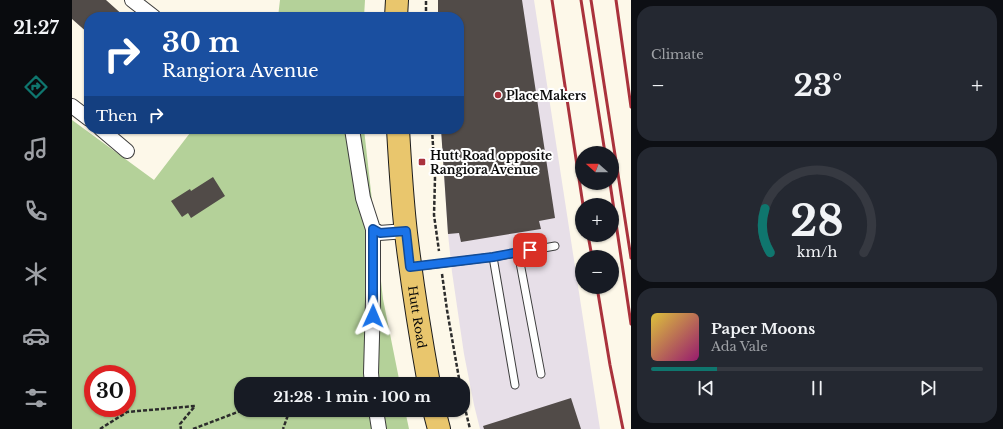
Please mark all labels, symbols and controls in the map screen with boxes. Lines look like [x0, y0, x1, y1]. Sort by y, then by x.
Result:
text: 21:27 [13, 17, 59, 39]
text: 30 m [162, 25, 239, 60]
icon: right [96, 28, 148, 80]
text: Climate [651, 46, 704, 63]
text: Rangiora Avenue [162, 60, 319, 82]
text: 23° [794, 67, 842, 104]
text: − [651, 72, 665, 99]
text: + [971, 72, 983, 99]
icon: directions [22, 73, 50, 101]
place label: PlaceMakers [506, 88, 587, 103]
marker: PlaceMakers [493, 90, 503, 100]
icon: right [145, 104, 167, 126]
text: Then [96, 106, 137, 125]
icon: music [22, 135, 50, 163]
north arrow [575, 146, 619, 190]
map controls [575, 146, 619, 294]
place label: Hutt Road opposite Rangiora Avenue [430, 148, 552, 177]
marker: Hutt Road opposite Rangiora Avenue [417, 157, 427, 167]
text: 28 [790, 195, 844, 246]
icon: phone [22, 197, 50, 225]
button: + [575, 198, 619, 242]
pin [513, 233, 547, 267]
icon: arrive [519, 239, 541, 261]
text: km/h [797, 242, 837, 260]
button: − [575, 250, 619, 294]
icon: climate [22, 260, 50, 288]
street label: Hutt Road [406, 284, 430, 349]
position arrow [352, 295, 394, 337]
text: Paper Moons [711, 319, 815, 338]
icon: car [22, 322, 50, 350]
text: Ada Vale [711, 338, 768, 355]
speed limit sign: 30 [84, 365, 136, 417]
icon: previous [695, 377, 717, 399]
icon: pause [806, 377, 828, 399]
icon: next [917, 377, 939, 399]
icon: filters [22, 384, 50, 412]
text: 21:28 · 1 min · 100 m [273, 387, 431, 406]

